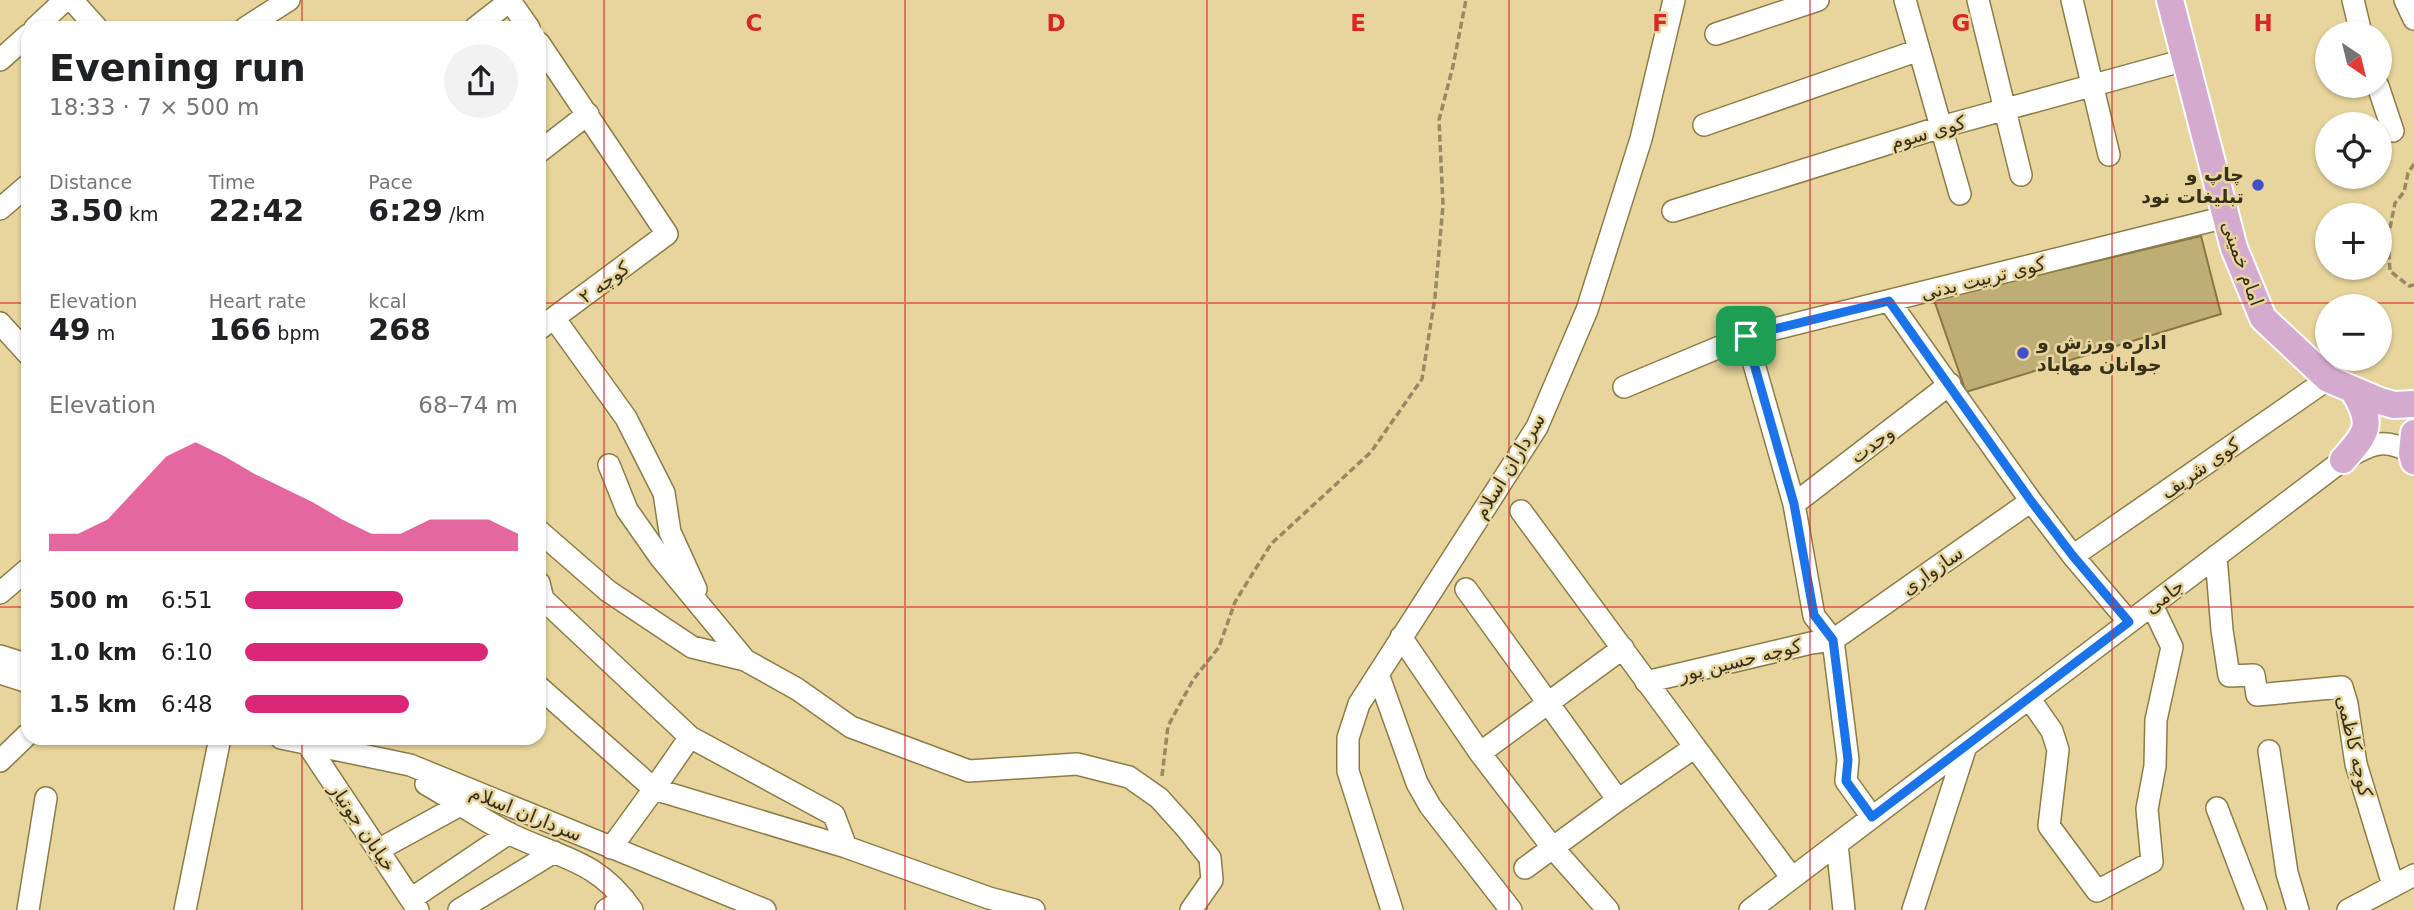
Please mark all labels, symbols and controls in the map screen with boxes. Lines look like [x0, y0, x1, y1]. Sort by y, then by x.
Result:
text: C [746, 10, 762, 36]
text: D [1046, 10, 1066, 36]
text: E [1350, 10, 1366, 36]
text: F [1652, 10, 1668, 36]
text: G [1952, 10, 1970, 36]
text: H [2253, 10, 2273, 36]
north arrow [2315, 21, 2392, 98]
map controls [2315, 21, 2392, 371]
button: share [444, 44, 518, 118]
text: Evening run [49, 46, 306, 90]
text: 18:33 · 7 × 500 m [49, 94, 259, 120]
street label: کوی سوم [1888, 111, 1969, 154]
button: locate [2315, 112, 2392, 189]
place label: چاپ و تبلیغات نود [2141, 163, 2244, 208]
text: Distance [49, 171, 132, 193]
text: Time [209, 171, 255, 193]
text: Pace [368, 171, 413, 193]
marker: چاپ و تبلیغات نود [2250, 177, 2266, 193]
text: 3.50 [49, 193, 123, 228]
text: 22:42 [209, 193, 304, 228]
text: 6:29 [368, 193, 443, 228]
text: km [123, 203, 159, 225]
text: /km [443, 203, 485, 225]
button: + [2315, 203, 2392, 280]
street label: امام خمینی [2216, 217, 2269, 309]
street label: کوی تربیت بدنی [1918, 252, 2049, 305]
street label: کوچه ۲ [574, 256, 635, 308]
text: Elevation [49, 290, 137, 312]
text: Heart rate [209, 290, 306, 312]
text: kcal [368, 290, 407, 312]
button: − [2315, 294, 2392, 371]
pin [1716, 306, 1776, 366]
text: 49 [49, 312, 91, 347]
text: 166 [209, 312, 271, 347]
text: 268 [368, 312, 431, 347]
icon: arrive [1727, 317, 1765, 355]
text: m [91, 322, 115, 344]
text: bpm [271, 322, 320, 344]
place label: اداره ورزش و جوانان مهاباد [2036, 331, 2167, 376]
marker: اداره ورزش و جوانان مهاباد [2015, 345, 2031, 361]
text: Elevation [49, 392, 156, 418]
text: 68–74 m [418, 392, 518, 418]
street label: سرداران اسلام [1469, 409, 1550, 523]
street label: وحدت [1846, 421, 1899, 468]
street label: کوی شریف [2156, 432, 2245, 504]
street label: سازواری [1897, 541, 1967, 600]
street label: جامی [2140, 574, 2188, 618]
text: 500 m [49, 587, 129, 613]
text: 6:51 [161, 587, 213, 613]
street label: کوچه حسین پور [1675, 634, 1805, 687]
text: 1.0 km [49, 639, 137, 665]
text: 6:10 [161, 639, 213, 665]
text: 1.5 km [49, 691, 137, 717]
text: 6:48 [161, 691, 213, 717]
street label: کوچه کاظمی [2332, 693, 2378, 800]
street label: خیابان جوتیار [324, 778, 401, 876]
street label: سرداران اسلام [466, 781, 585, 846]

